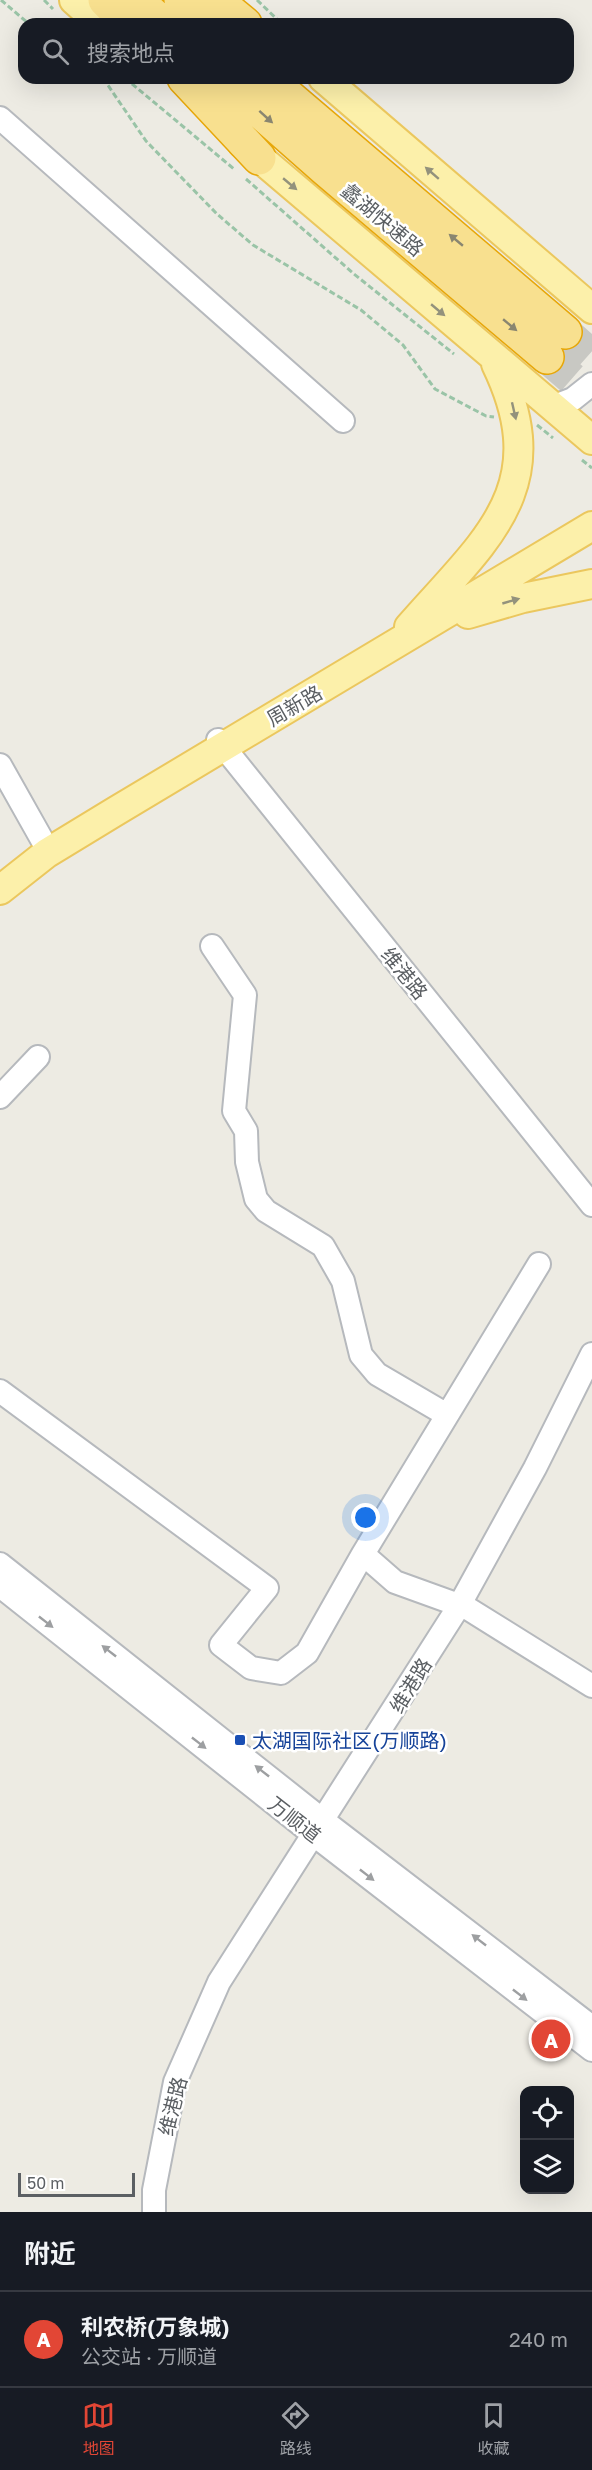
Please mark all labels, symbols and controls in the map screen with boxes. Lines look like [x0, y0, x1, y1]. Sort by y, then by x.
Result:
search box [18, 18, 574, 84]
icon: search [39, 35, 72, 68]
text: 搜索地点 [87, 39, 175, 66]
one-way arrow [258, 110, 273, 123]
one-way arrow [424, 166, 440, 179]
one-way arrow [282, 177, 297, 190]
street label: 蠡湖快速路 [337, 178, 429, 260]
one-way arrow [448, 235, 463, 247]
one-way arrow [430, 303, 445, 316]
one-way arrow [502, 319, 518, 332]
one-way arrow [510, 401, 519, 420]
one-way arrow [502, 596, 520, 605]
street label: 周新路 [262, 680, 326, 730]
street label: 维港路 [377, 942, 433, 1004]
your location [351, 1503, 380, 1532]
one-way arrow [38, 1616, 54, 1629]
one-way arrow [101, 1644, 117, 1657]
street label: 维港路 [384, 1653, 436, 1717]
place label: 太湖国际社区(万顺路) [252, 1728, 447, 1752]
marker: 太湖国际社区(万顺路) [233, 1733, 247, 1747]
one-way arrow [191, 1737, 206, 1749]
one-way arrow [254, 1765, 270, 1778]
street label: 万顺道 [264, 1791, 326, 1847]
one-way arrow [359, 1868, 374, 1880]
one-way arrow [471, 1934, 487, 1946]
one-way arrow [513, 1988, 528, 2000]
pin: A [532, 2016, 570, 2062]
street label: 维港路 [153, 2074, 191, 2138]
map controls [520, 2086, 574, 2194]
button: locate [520, 2086, 574, 2140]
button: layers [520, 2140, 574, 2194]
scale bar [18, 2170, 135, 2198]
text: 50 m [27, 2173, 64, 2193]
text: 附近 [24, 2238, 76, 2269]
text: 利农桥(万象城) [81, 2313, 230, 2340]
text: A [36, 2327, 51, 2351]
text: 240 m [509, 2327, 568, 2351]
text: 公交站 · 万顺道 [81, 2344, 217, 2368]
tab: 地图 [82, 2399, 115, 2459]
tab: 路线 [279, 2399, 312, 2459]
tab: 收藏 [477, 2399, 510, 2459]

